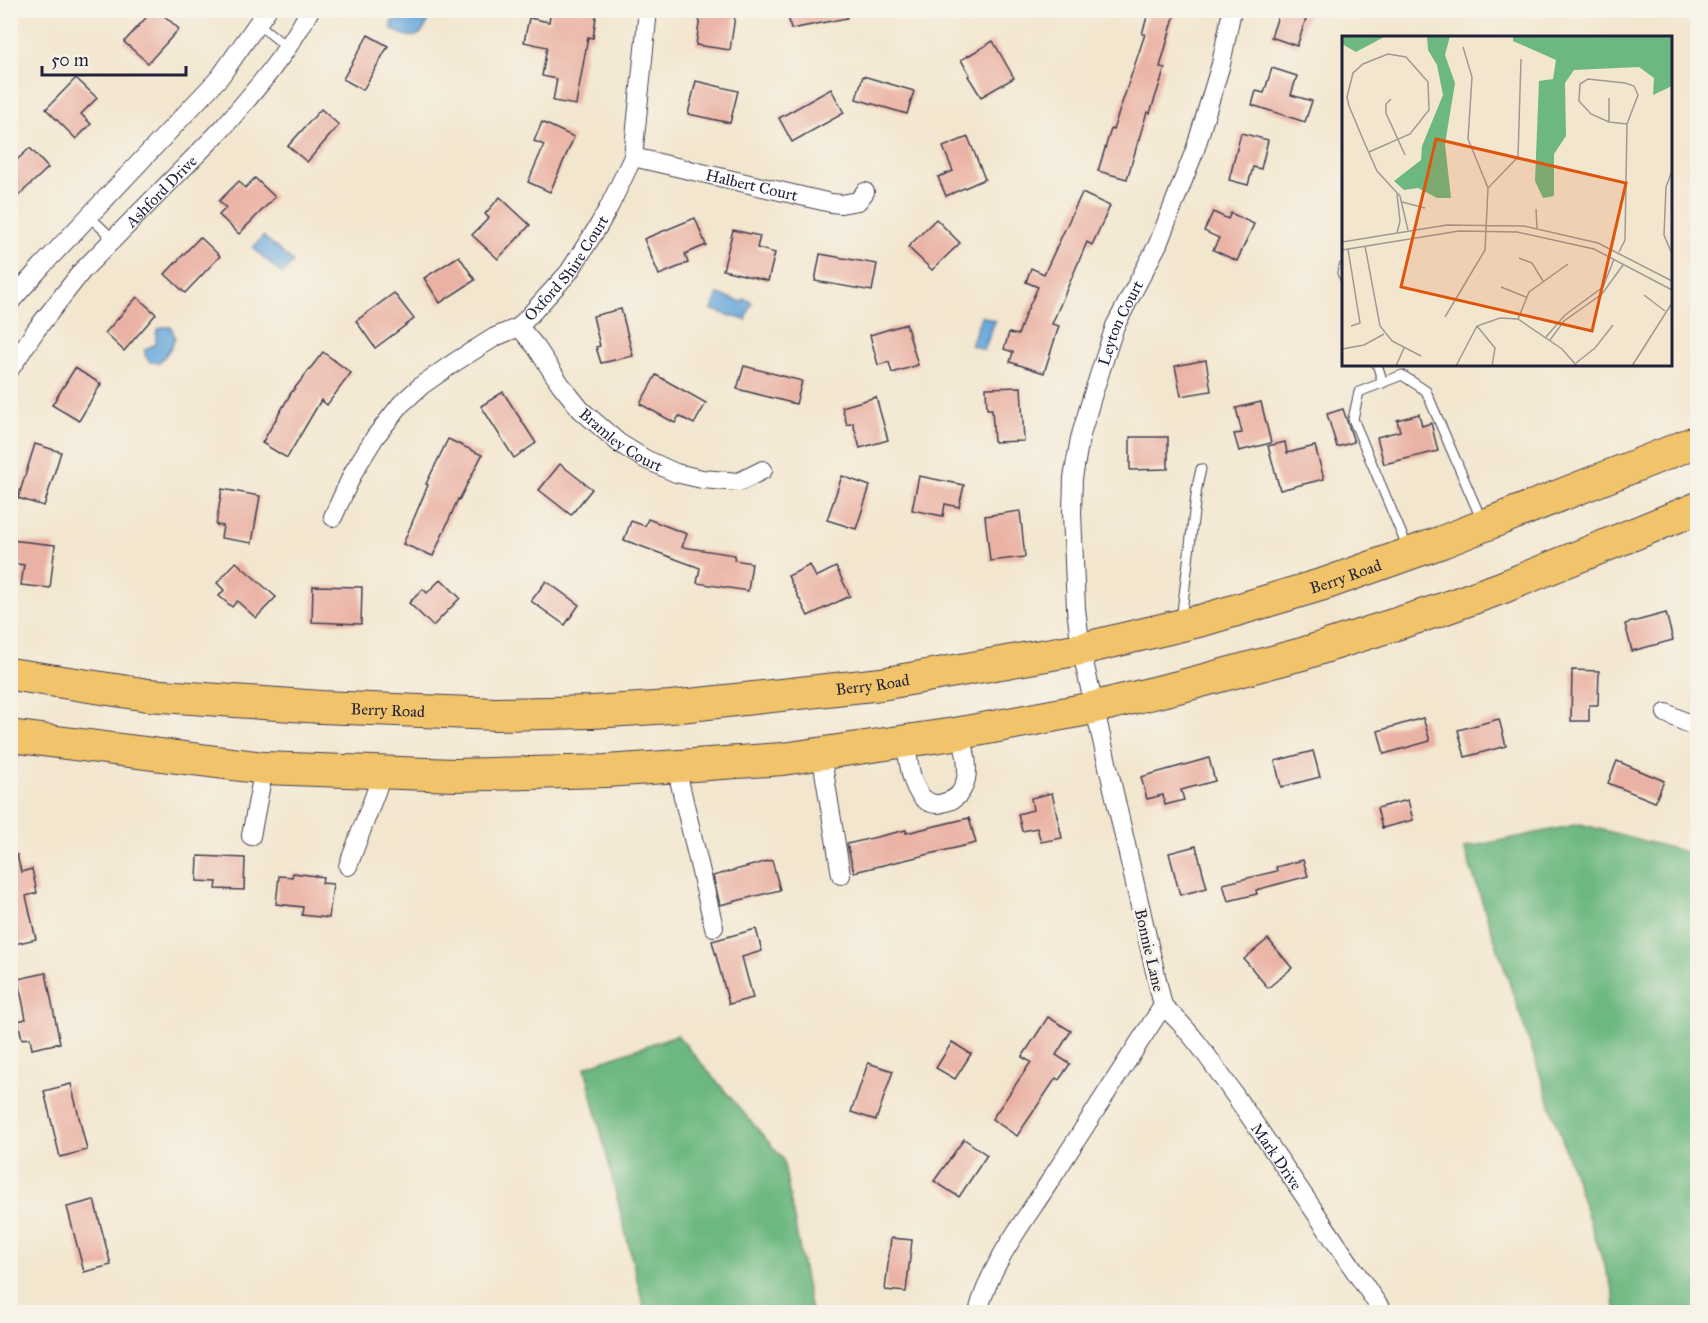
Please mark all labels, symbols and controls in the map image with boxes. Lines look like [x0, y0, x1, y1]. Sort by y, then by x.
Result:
inset map [1342, 36, 1672, 366]
scale bar [42, 39, 186, 77]
text: 50 m [51, 49, 89, 71]
street label: Ashford Drive [121, 151, 201, 232]
street label: Halbert Court [704, 165, 800, 205]
street label: Oxford Shire Court [520, 212, 613, 325]
street label: Leyton Court [1094, 277, 1147, 368]
street label: Bramley Court [575, 404, 666, 476]
street label: Berry Road [1308, 555, 1384, 598]
street label: Berry Road [835, 670, 911, 699]
street label: Berry Road [350, 699, 425, 721]
street label: Bonnie Lane [1131, 907, 1168, 994]
street label: Mark Drive [1247, 1119, 1306, 1194]

